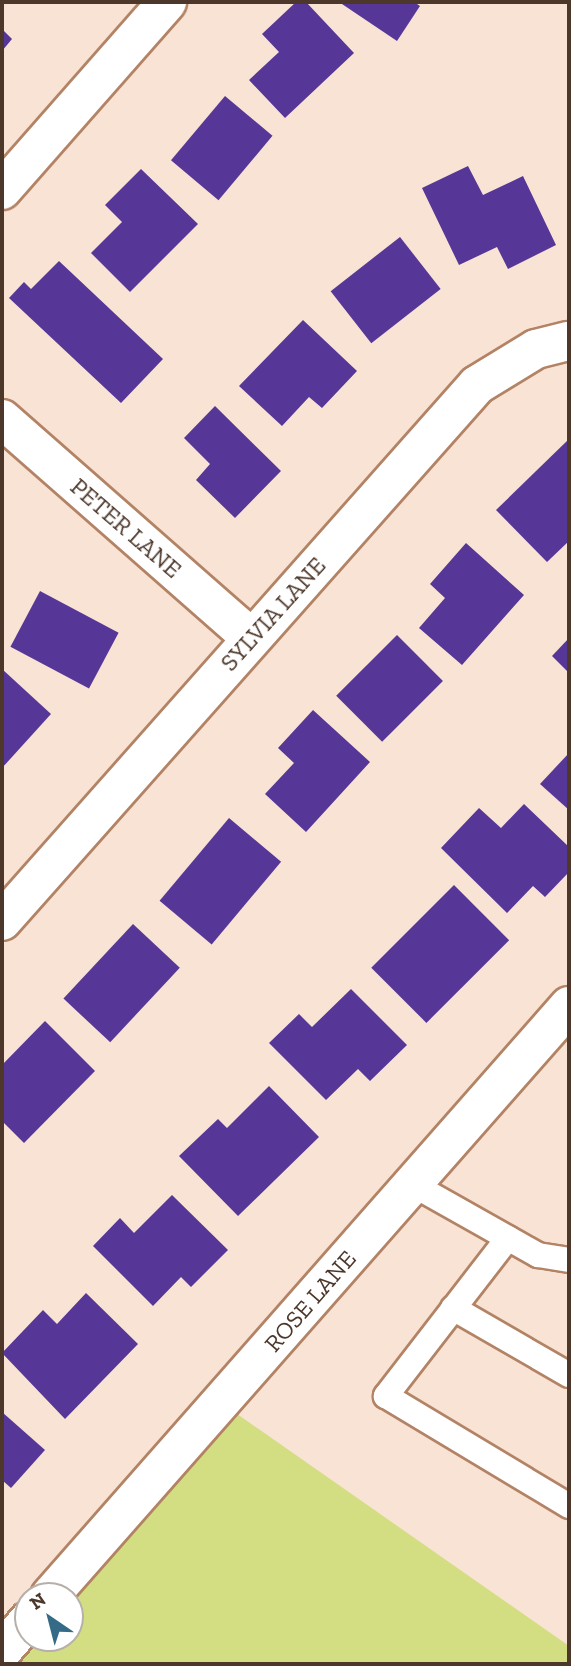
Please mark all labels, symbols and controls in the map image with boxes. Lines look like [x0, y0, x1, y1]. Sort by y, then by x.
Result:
street label: PETER LANE [65, 472, 187, 584]
street label: SYLVIA LANE [214, 551, 332, 677]
street label: ROSE LANE [258, 1244, 362, 1358]
north arrow [14, 1582, 84, 1652]
text: N [25, 1587, 50, 1615]

